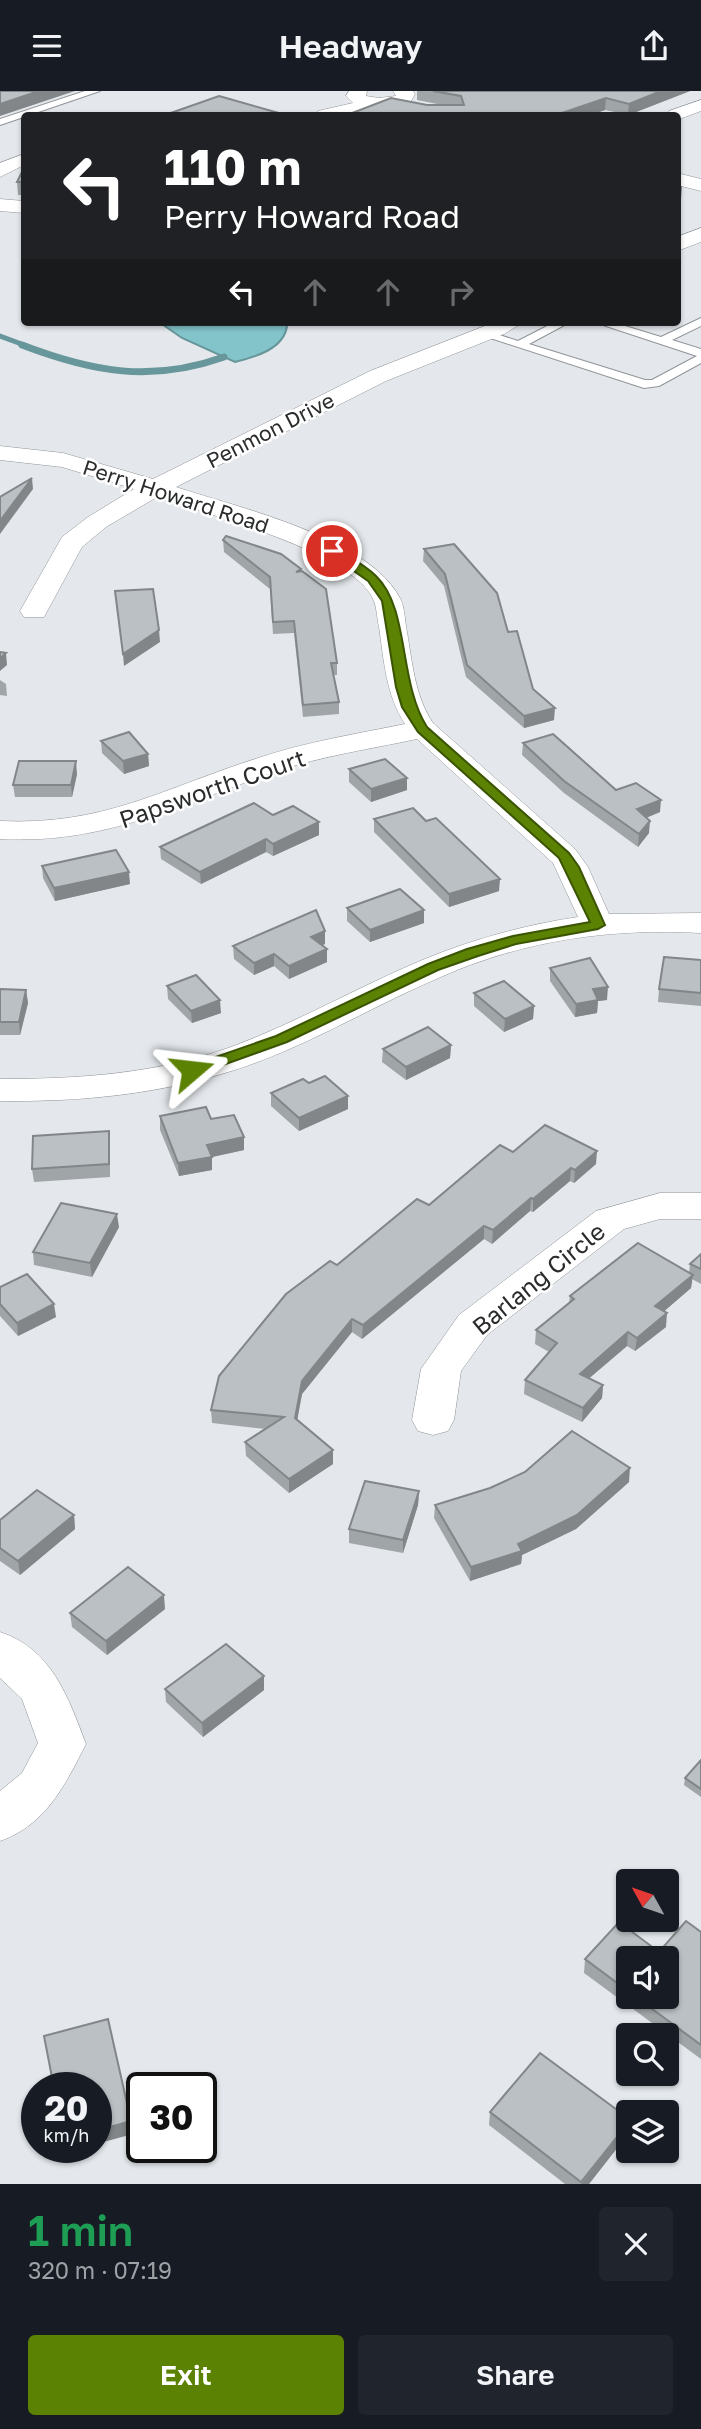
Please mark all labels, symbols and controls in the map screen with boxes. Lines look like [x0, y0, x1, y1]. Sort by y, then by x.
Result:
icon: menu [28, 27, 66, 65]
text: Headway [279, 27, 422, 65]
icon: share [635, 27, 673, 65]
text: 110 m [164, 137, 301, 196]
icon: left [49, 140, 140, 231]
text: Perry Howard Road [164, 197, 460, 235]
icon: left [223, 273, 261, 311]
icon: ahead [296, 273, 334, 311]
icon: ahead [369, 273, 407, 311]
icon: right [442, 273, 480, 311]
street label: Penmon Drive [202, 387, 338, 473]
street label: Perry Howard Road [80, 454, 272, 538]
pin [302, 521, 362, 581]
icon: arrive [313, 532, 351, 570]
street label: Papsworth Court [115, 743, 309, 833]
position arrow [155, 1033, 229, 1107]
street label: Barlang Circle [466, 1216, 610, 1340]
north arrow [616, 1869, 679, 1932]
map controls [616, 1869, 679, 2163]
button: sound [616, 1946, 679, 2009]
button: search [616, 2023, 679, 2086]
speed limit sign: 30 [126, 2072, 217, 2163]
text: 20 [44, 2087, 89, 2129]
button: layers [616, 2100, 679, 2163]
text: km/h [44, 2124, 89, 2146]
text: 1 min [28, 2205, 133, 2255]
button: close [599, 2207, 673, 2281]
text: 320 m · 07:19 [28, 2256, 172, 2284]
button: Exit [28, 2335, 344, 2415]
button: Share [358, 2335, 673, 2415]

